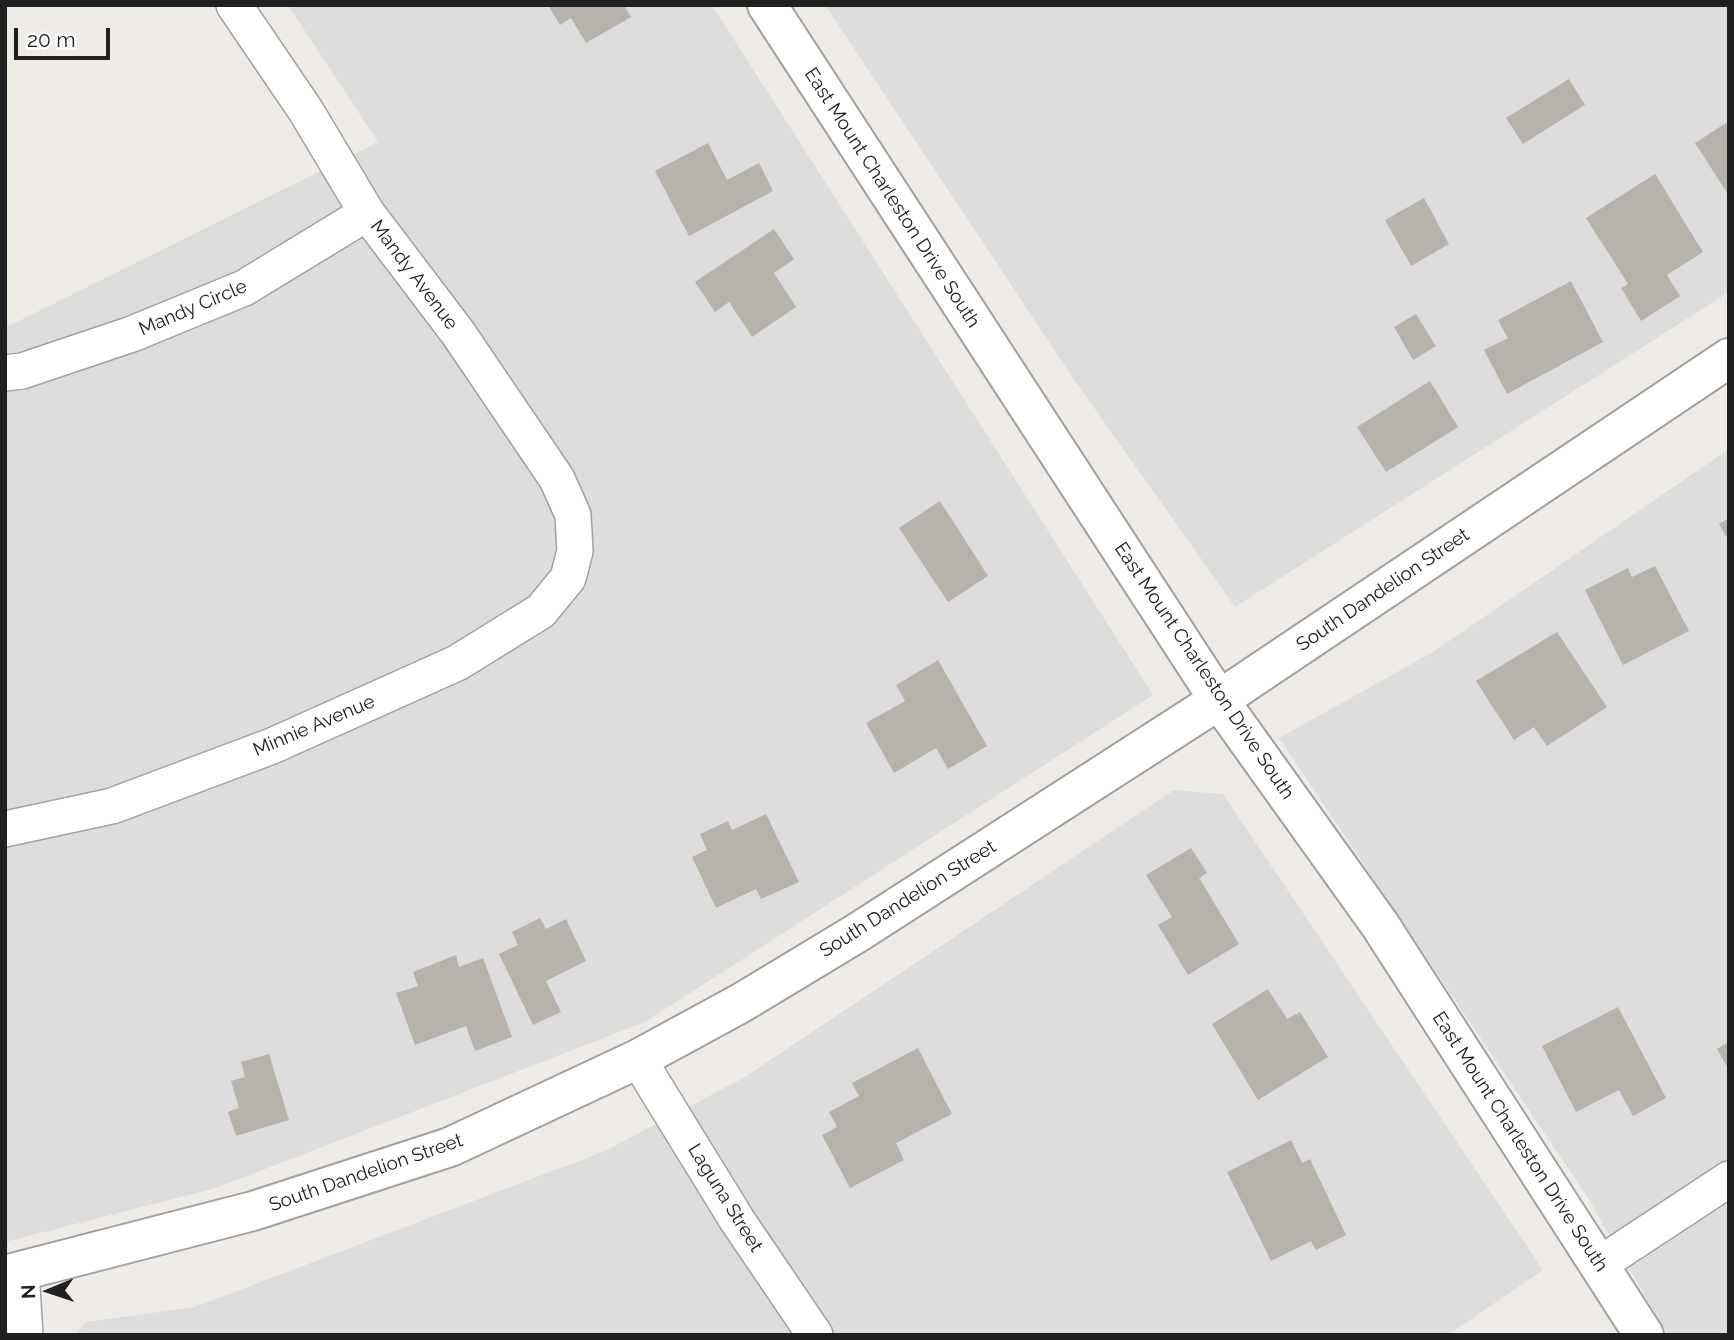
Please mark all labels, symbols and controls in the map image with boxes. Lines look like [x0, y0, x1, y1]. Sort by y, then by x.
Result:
scale bar [18, 14, 114, 58]
text: 20 m [27, 27, 75, 52]
street label: East Mount Charleston Drive South [799, 64, 985, 332]
street label: Mandy Avenue [365, 216, 463, 334]
street label: Mandy Circle [136, 275, 250, 341]
street label: South Dandelion Street [1292, 524, 1474, 656]
street label: East Mount Charleston Drive South [1109, 538, 1299, 804]
street label: Minnie Avenue [250, 690, 378, 762]
street label: South Dandelion Street [816, 835, 1000, 963]
street label: East Mount Charleston Drive South [1427, 1008, 1613, 1276]
street label: South Dandelion Street [266, 1129, 466, 1217]
street label: Laguna Street [683, 1140, 767, 1256]
north arrow [14, 1256, 84, 1326]
text: N [17, 1284, 39, 1299]

